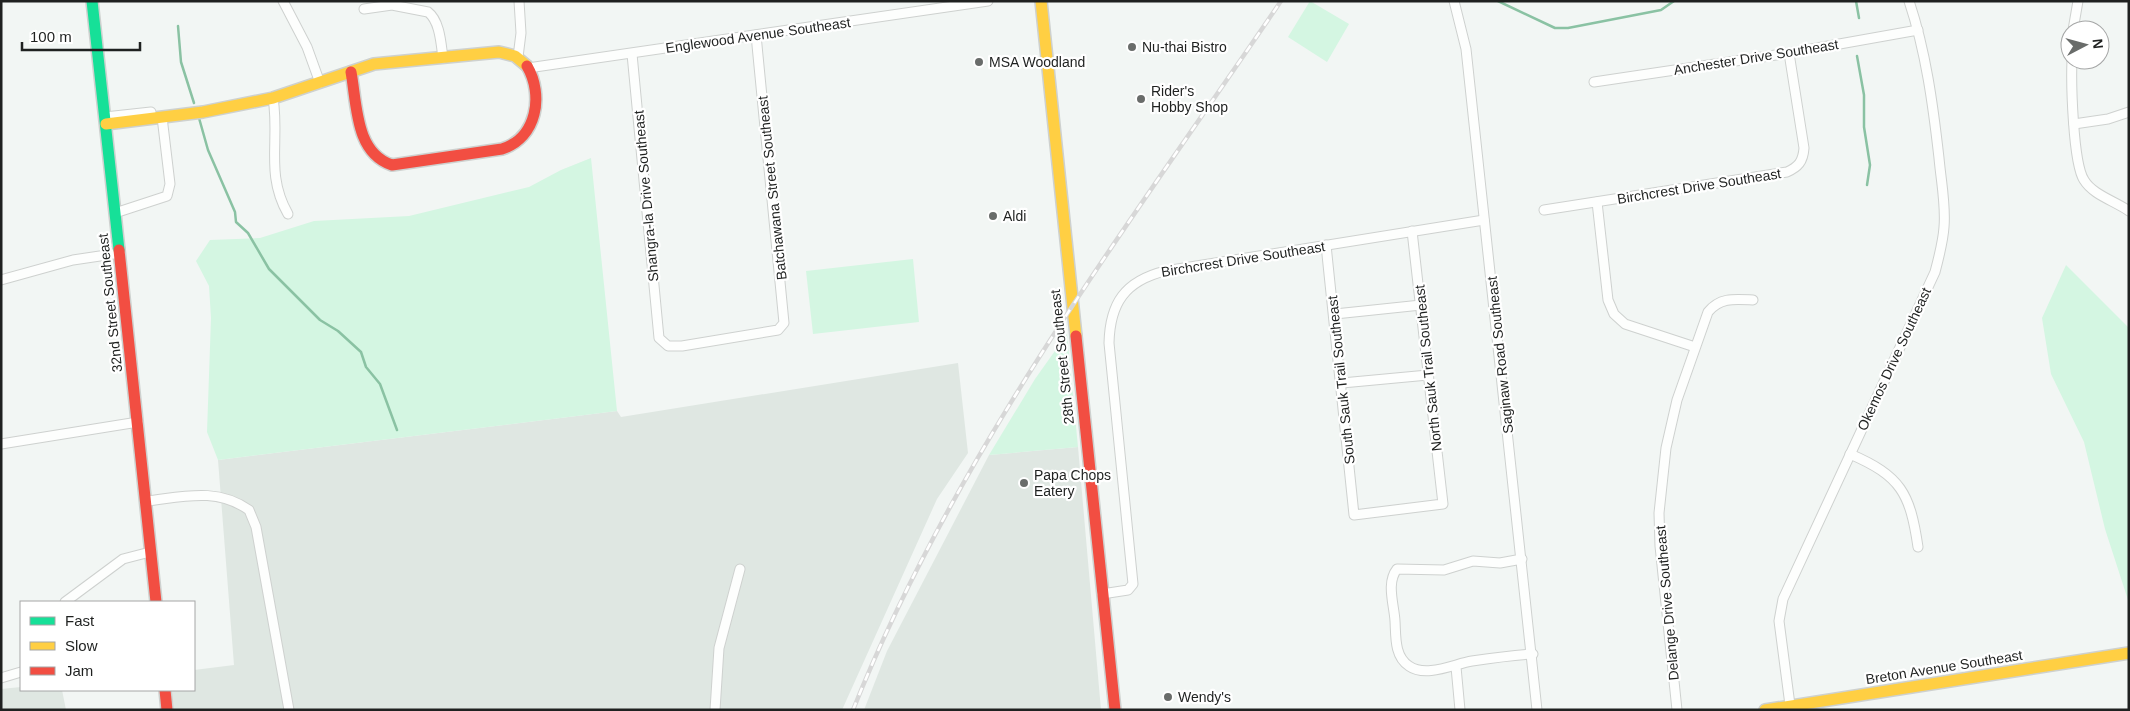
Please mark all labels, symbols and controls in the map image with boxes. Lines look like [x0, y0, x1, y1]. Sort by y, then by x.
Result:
street label: Englewood Avenue Southeast [665, 14, 852, 56]
scale bar [22, 20, 140, 52]
north arrow [2060, 20, 2110, 70]
text: 100 m [30, 28, 72, 45]
street label: Anchester Drive Southeast [1673, 36, 1840, 78]
text: N [2089, 38, 2106, 50]
place label: Nu-thai Bistro [1142, 39, 1227, 55]
marker: Nu-thai Bistro [1126, 41, 1138, 53]
place label: MSA Woodland [989, 54, 1085, 70]
marker: MSA Woodland [973, 56, 985, 68]
place label: Rider's Hobby Shop [1151, 83, 1228, 115]
marker: Rider's Hobby Shop [1135, 93, 1147, 105]
street label: Batchawana Street Southeast [754, 95, 790, 281]
street label: Shangra-la Drive Southeast [631, 110, 661, 282]
street label: Birchcrest Drive Southeast [1616, 165, 1782, 207]
place label: Aldi [1003, 208, 1026, 224]
marker: Aldi [987, 210, 999, 222]
street label: 32nd Street Southeast [95, 233, 125, 373]
street label: Birchcrest Drive Southeast [1160, 238, 1326, 280]
street label: Saginaw Road Southeast [1484, 275, 1516, 434]
street label: North Sauk Trail Southeast [1411, 284, 1445, 452]
street label: Okemos Drive Southeast [1854, 285, 1934, 433]
street label: 28th Street Southeast [1047, 289, 1077, 425]
street label: South Sauk Trail Southeast [1324, 295, 1358, 465]
place label: Papa Chops Eatery [1034, 467, 1111, 499]
marker: Papa Chops Eatery [1018, 477, 1030, 489]
street label: Delange Drive Southeast [1652, 525, 1682, 681]
legend [20, 601, 195, 691]
text: Fast [65, 612, 95, 629]
text: Slow [65, 637, 98, 654]
street label: Breton Avenue Southeast [1864, 647, 2024, 687]
text: Jam [65, 662, 93, 679]
place label: Wendy's [1178, 689, 1231, 705]
marker: Wendy's [1162, 691, 1174, 703]

